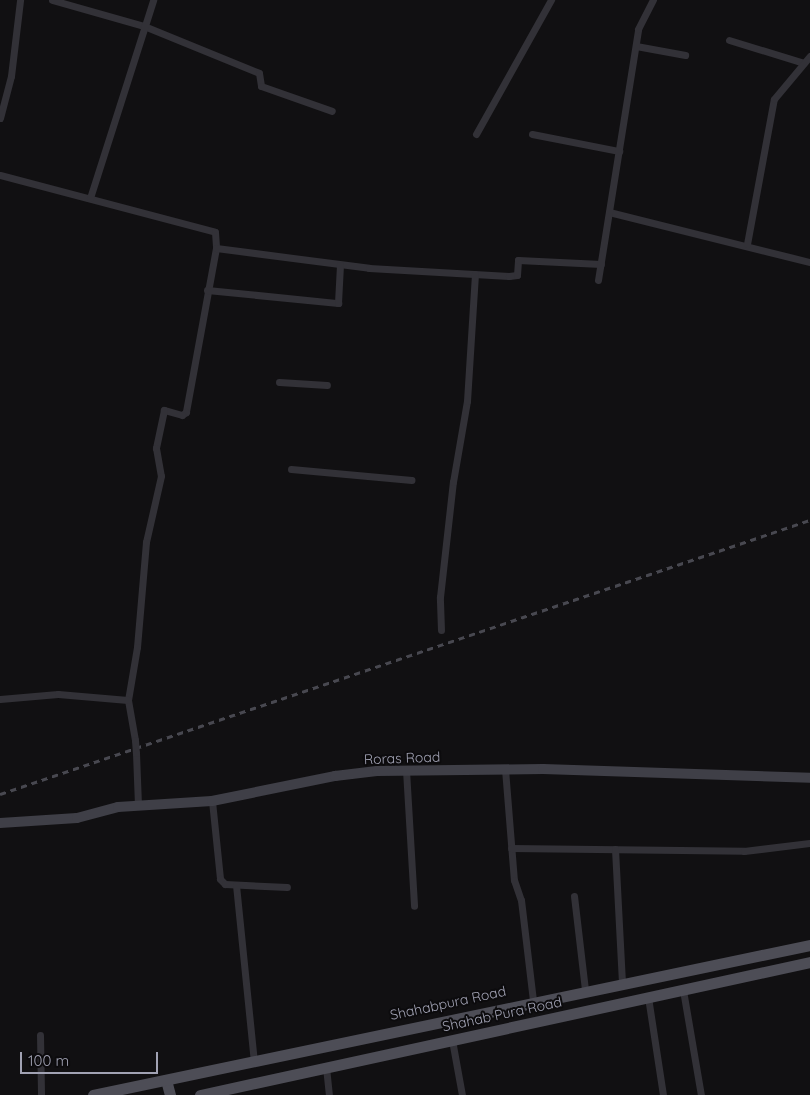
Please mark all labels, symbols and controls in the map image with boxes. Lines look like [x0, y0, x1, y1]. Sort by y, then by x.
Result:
street label: Roras Road [363, 748, 441, 768]
street label: Shahabpura Road [389, 983, 507, 1023]
street label: Shahab Pura Road [441, 993, 563, 1035]
scale bar [22, 1042, 160, 1074]
text: 100 m [28, 1051, 69, 1070]

